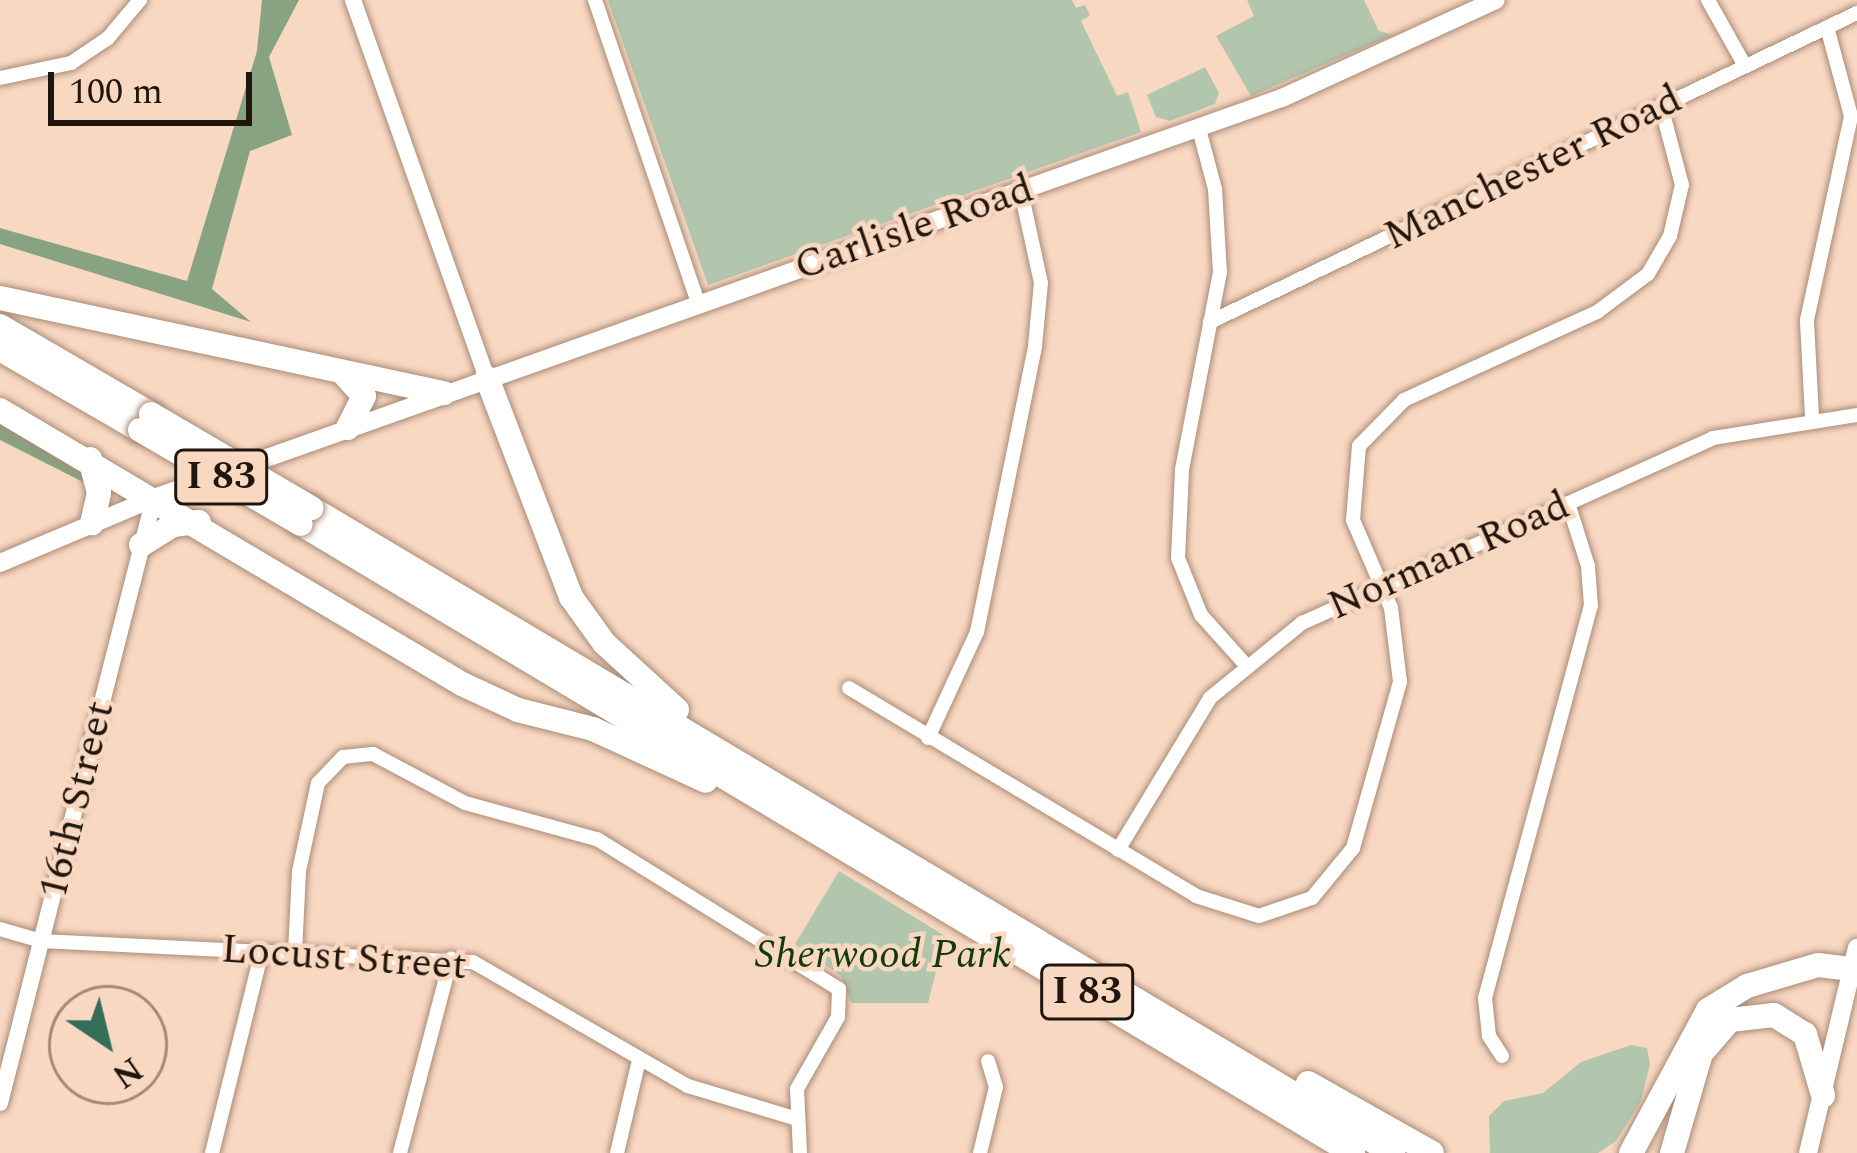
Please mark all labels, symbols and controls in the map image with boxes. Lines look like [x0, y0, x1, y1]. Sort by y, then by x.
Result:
scale bar [54, 48, 258, 122]
text: 100 m [69, 65, 163, 120]
street label: Manchester Road [1376, 74, 1690, 262]
street label: Carlisle Road [788, 164, 1040, 292]
road number: I 83 [173, 444, 269, 510]
street label: Norman Road [1320, 480, 1578, 632]
street label: 16th Street [28, 696, 126, 904]
street label: Locust Street [219, 924, 469, 992]
park label: Sherwood Park [755, 930, 1011, 980]
road number: I 83 [1039, 959, 1135, 1025]
north arrow [48, 985, 168, 1105]
text: N [102, 1044, 152, 1100]

